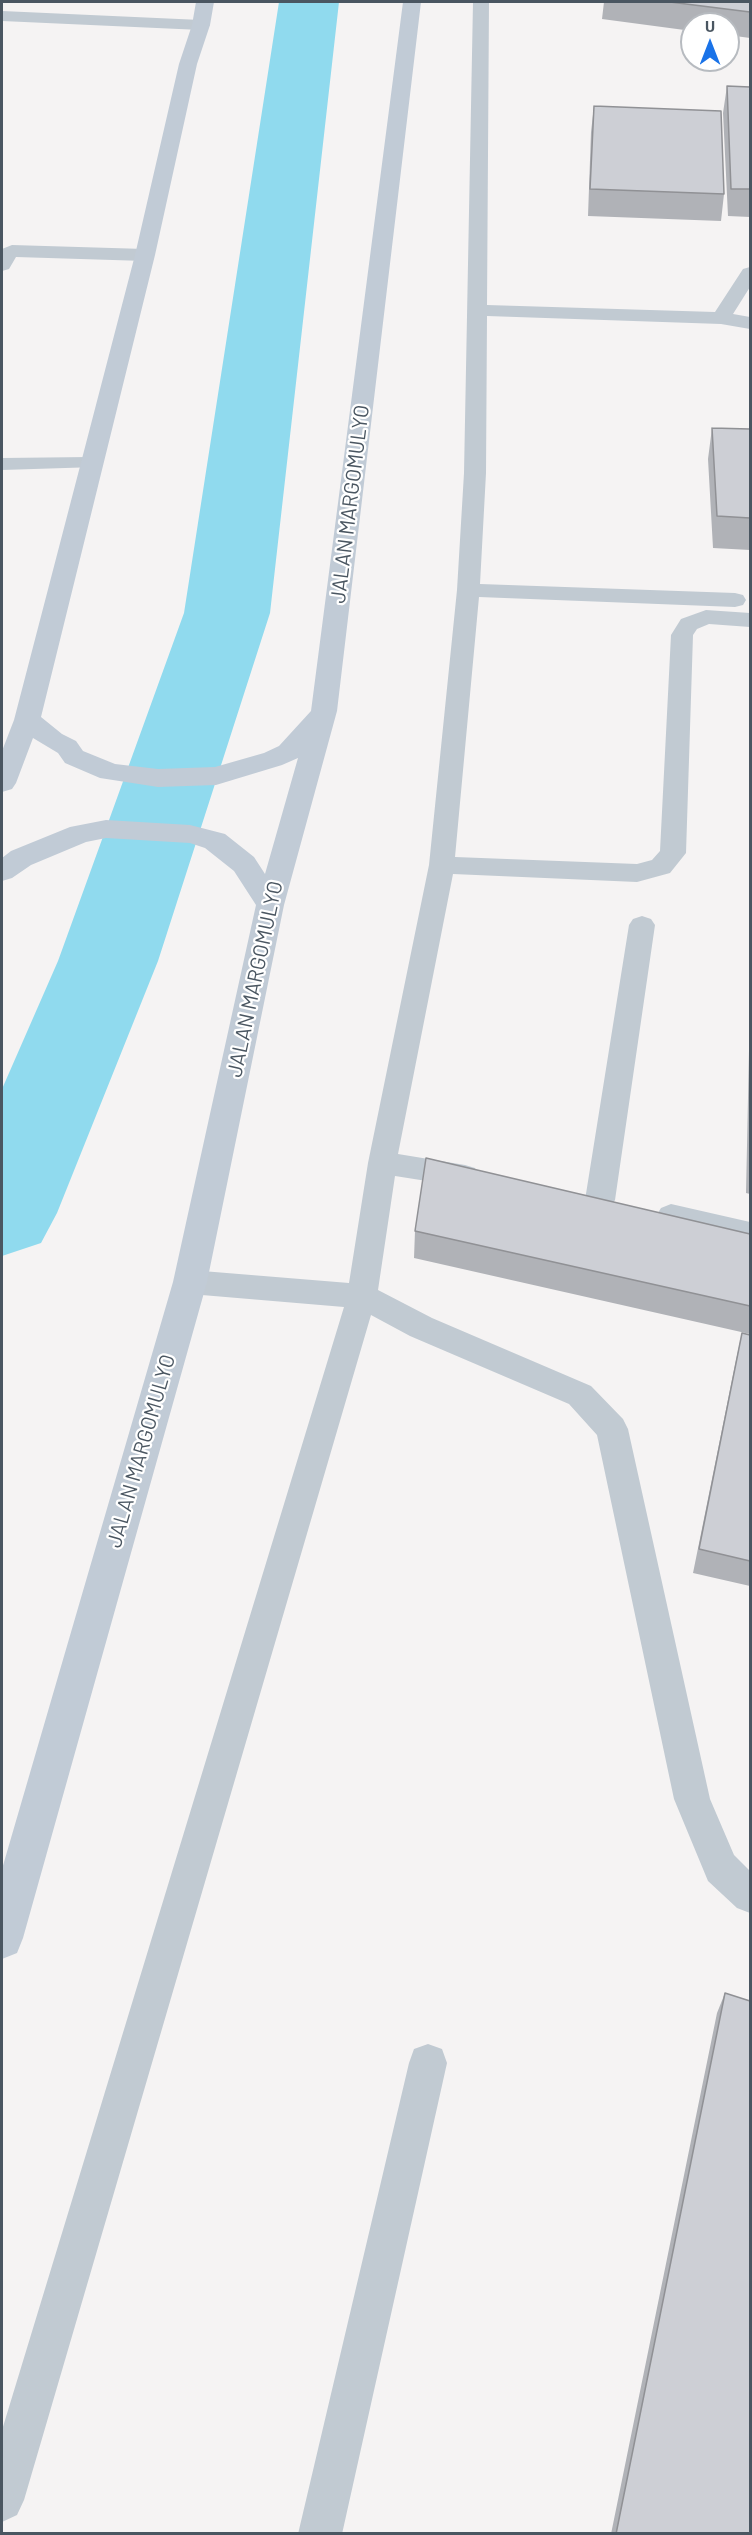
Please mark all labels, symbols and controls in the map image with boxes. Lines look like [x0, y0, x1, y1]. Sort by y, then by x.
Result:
north arrow [680, 12, 740, 72]
text: U [705, 16, 715, 35]
street label: JALAN MARGOMULYO [325, 403, 375, 605]
street label: JALAN MARGOMULYO [222, 879, 288, 1079]
street label: JALAN MARGOMULYO [101, 1352, 181, 1550]

